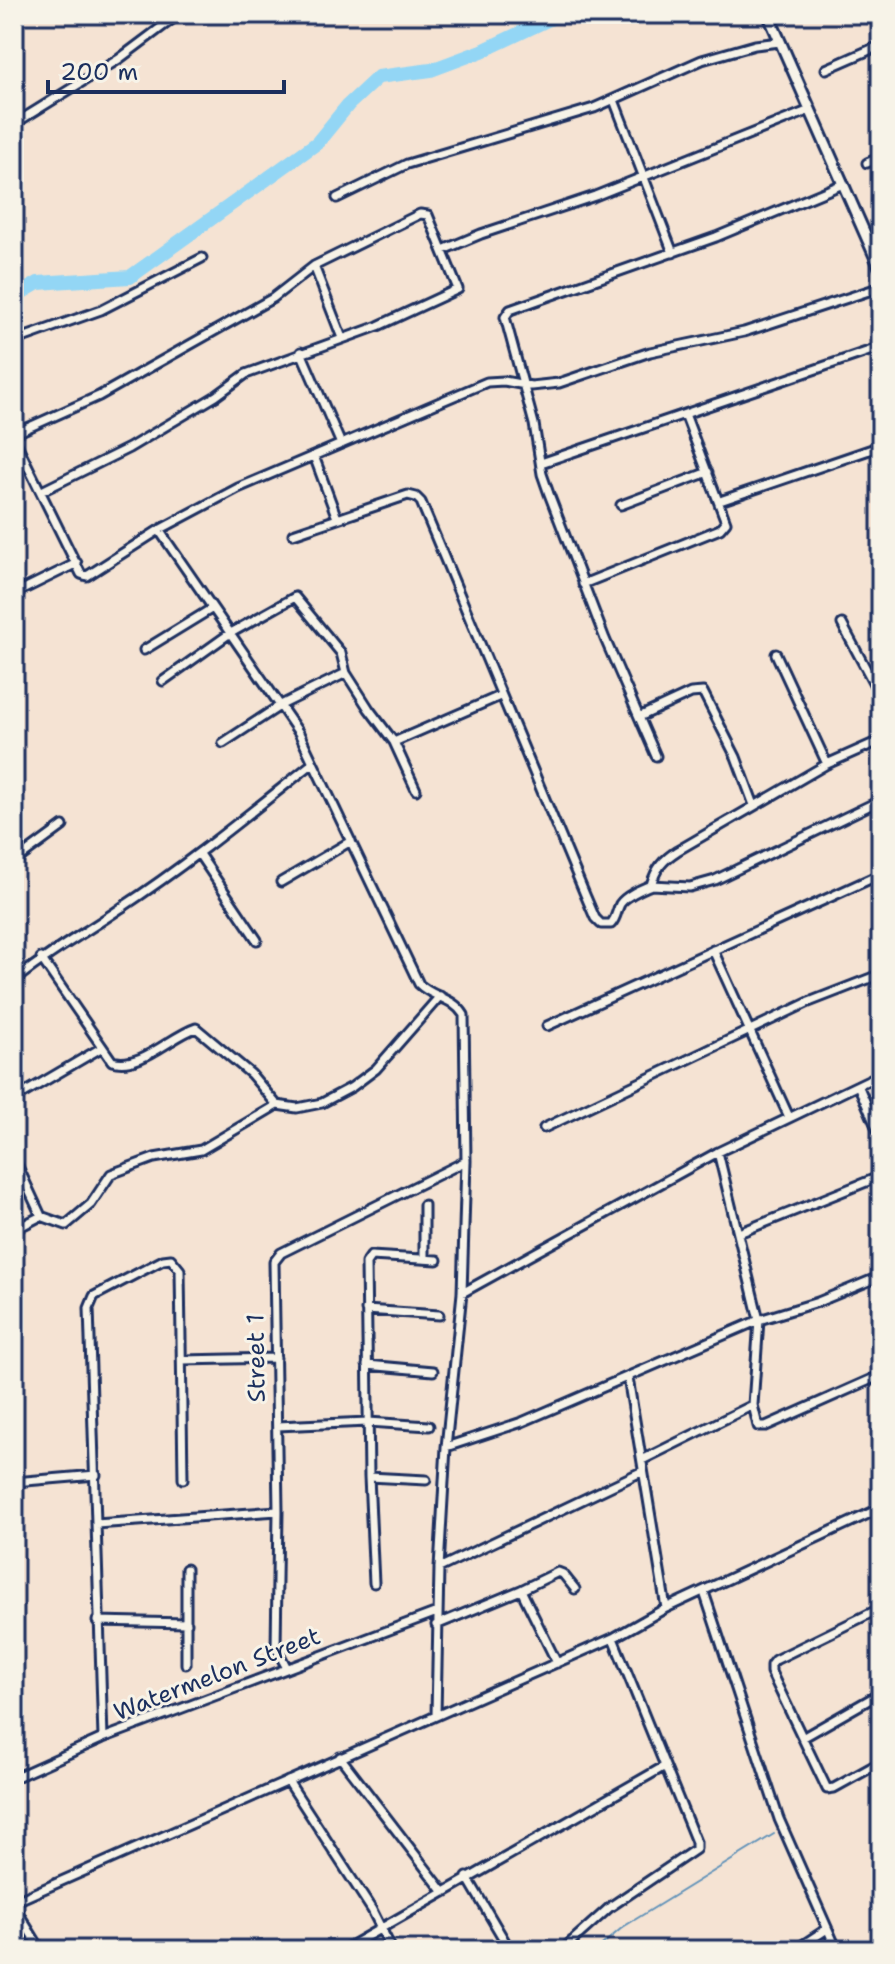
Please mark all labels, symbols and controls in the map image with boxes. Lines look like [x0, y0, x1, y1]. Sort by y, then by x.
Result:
scale bar [48, 44, 284, 94]
text: 200 m [60, 56, 138, 88]
street label: Street 1 [239, 1313, 273, 1403]
street label: Watermelon Street [109, 1620, 325, 1728]

